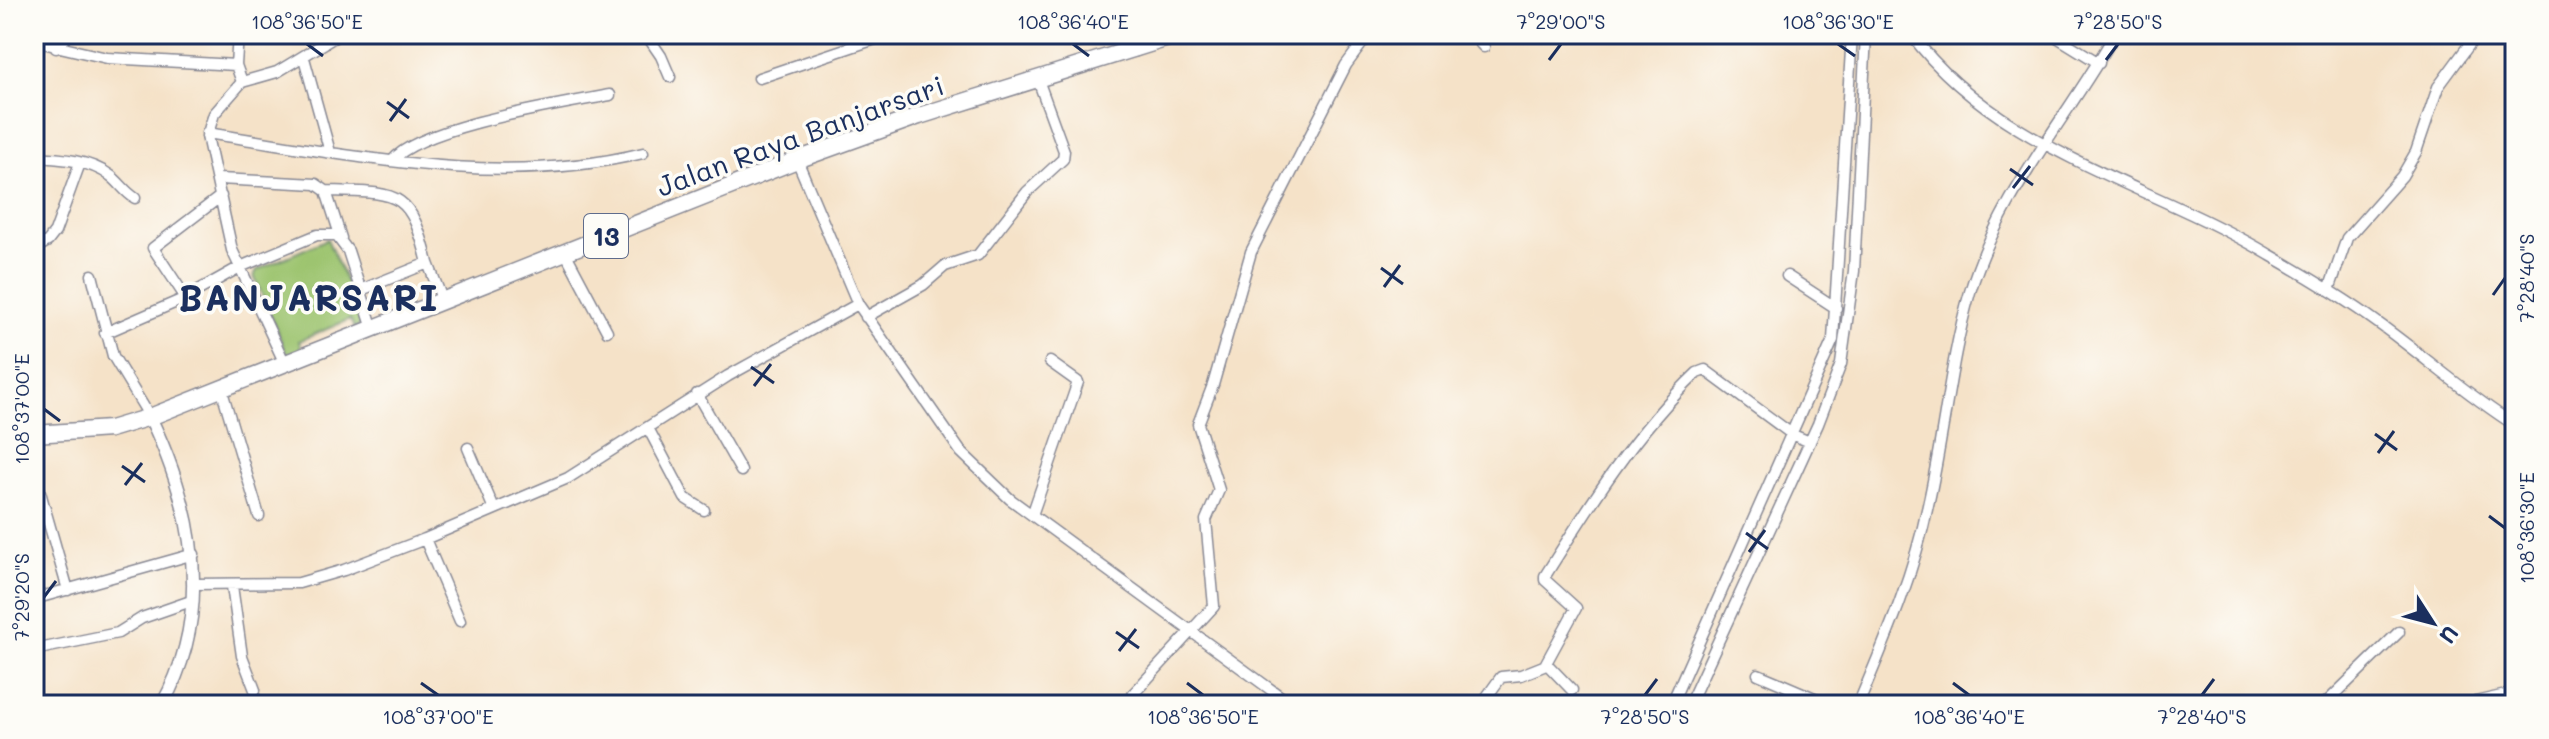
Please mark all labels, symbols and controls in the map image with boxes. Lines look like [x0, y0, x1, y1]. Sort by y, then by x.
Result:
text: 108°36'50"E [251, 8, 363, 34]
text: 108°36'40"E [1017, 8, 1129, 34]
text: 7°29'00"S [1516, 8, 1606, 34]
text: 108°36'30"E [1782, 8, 1894, 34]
text: 7°28'50"S [2074, 8, 2162, 34]
street label: Jalan Raya Banjarsari [651, 66, 949, 204]
road number: 13 [584, 214, 628, 258]
text: 7°28'40"S [2513, 234, 2539, 322]
district label: BANJARSARI [178, 273, 440, 320]
text: 108°37'00"E [8, 353, 34, 465]
text: 108°36'30"E [2513, 472, 2539, 584]
text: 7°29'20"S [8, 553, 34, 641]
north arrow [2393, 583, 2473, 663]
text: U [2433, 620, 2466, 650]
text: 108°37'00"E [382, 703, 494, 729]
text: 108°36'50"E [1147, 703, 1259, 729]
text: 7°28'50"S [1601, 703, 1689, 729]
text: 108°36'40"E [1913, 703, 2025, 729]
text: 7°28'40"S [2158, 703, 2246, 729]

